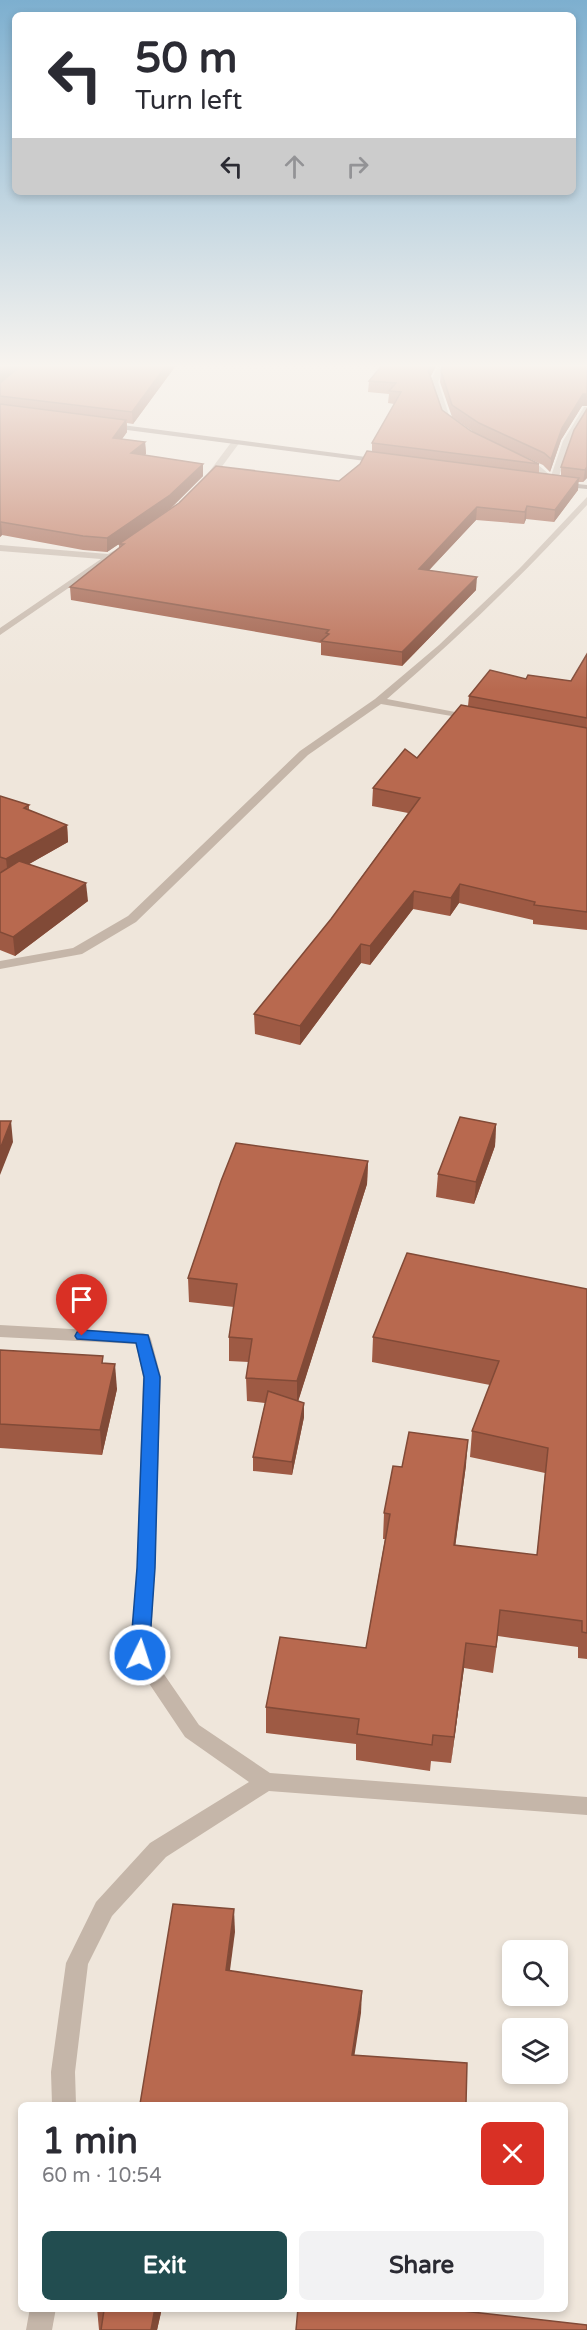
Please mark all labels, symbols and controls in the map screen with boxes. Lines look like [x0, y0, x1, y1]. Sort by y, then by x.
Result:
text: 50 m [135, 33, 237, 84]
icon: left [36, 36, 114, 114]
text: Turn left [135, 84, 242, 117]
icon: left [215, 150, 248, 183]
icon: ahead [278, 150, 311, 183]
icon: right [341, 150, 374, 183]
pin [56, 1274, 107, 1336]
icon: arrive [65, 1283, 98, 1316]
position arrow [108, 1623, 172, 1687]
map controls [502, 1940, 568, 2084]
button: search [502, 1940, 568, 2006]
button: layers [502, 2018, 568, 2084]
text: 1 min [42, 2120, 138, 2163]
button: close [481, 2122, 544, 2185]
text: 60 m · 10:54 [42, 2164, 162, 2188]
button: Exit [42, 2231, 287, 2300]
button: Share [299, 2231, 544, 2300]

